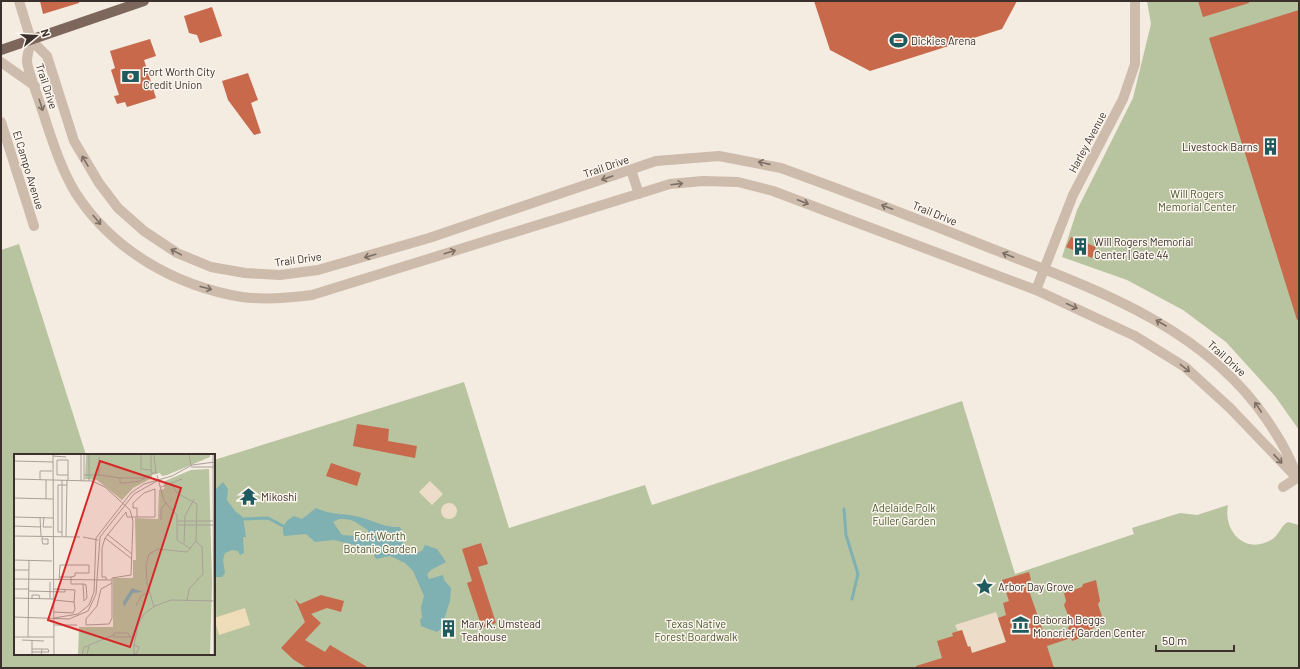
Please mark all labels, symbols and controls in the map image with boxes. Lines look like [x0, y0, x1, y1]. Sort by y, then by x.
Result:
north arrow [16, 16, 56, 56]
text: N [39, 27, 53, 38]
sports icon: Dickies Arena [888, 30, 908, 50]
place label: Dickies Arena [911, 34, 976, 47]
street label: Trail Drive [34, 61, 61, 111]
place label: Fort Worth City Credit Union [143, 65, 215, 91]
bank icon: Fort Worth City Credit Union [120, 67, 140, 87]
one-way arrow [38, 98, 45, 111]
street label: Harley Avenue [1065, 109, 1109, 175]
street label: El Campo Avenue [11, 129, 47, 211]
building icon: Livestock Barns [1261, 136, 1281, 156]
place label: Livestock Barns [1182, 140, 1258, 153]
street label: Trail Drive [582, 152, 631, 180]
one-way arrow [81, 155, 89, 167]
one-way arrow [758, 159, 771, 167]
one-way arrow [600, 175, 613, 182]
one-way arrow [670, 180, 683, 188]
park label: Will Rogers Memorial Center [1158, 187, 1236, 213]
street label: Trail Drive [911, 198, 959, 228]
one-way arrow [797, 199, 809, 207]
one-way arrow [880, 203, 893, 210]
one-way arrow [93, 215, 102, 226]
place label: Will Rogers Memorial Center | Gate 44 [1094, 235, 1193, 261]
building icon: Will Rogers Memorial Center | Gate 44 [1071, 237, 1091, 257]
one-way arrow [170, 247, 182, 255]
one-way arrow [444, 248, 457, 255]
street label: Trail Drive [274, 249, 322, 269]
one-way arrow [1002, 250, 1014, 258]
one-way arrow [364, 252, 377, 260]
one-way arrow [199, 285, 212, 292]
one-way arrow [1065, 303, 1077, 310]
one-way arrow [1155, 318, 1167, 326]
street label: Trail Drive [1205, 337, 1249, 379]
one-way arrow [1180, 364, 1191, 372]
one-way arrow [1254, 402, 1262, 413]
inset map [14, 454, 215, 655]
one-way arrow [1273, 454, 1283, 464]
temple icon: Mikoshi [238, 486, 258, 506]
place label: Mikoshi [261, 490, 297, 503]
park label: Adelaide Polk Fuller Garden [872, 501, 936, 527]
park label: Fort Worth Botanic Garden [343, 529, 417, 555]
place icon: Arbor Day Grove [975, 576, 995, 596]
place label: Arbor Day Grove [998, 580, 1074, 593]
place label: Deborah Beggs Moncrief Garden Center [1033, 613, 1146, 639]
museum icon: Deborah Beggs Moncrief Garden Center [1010, 615, 1030, 635]
place label: Mary K. Umstead Teahouse [461, 617, 541, 643]
park label: Texas Native Forest Boardwalk [655, 617, 738, 643]
building icon: Mary K. Umstead Teahouse [438, 619, 458, 639]
scale bar [1156, 627, 1234, 653]
text: 50 m [1162, 633, 1187, 647]

